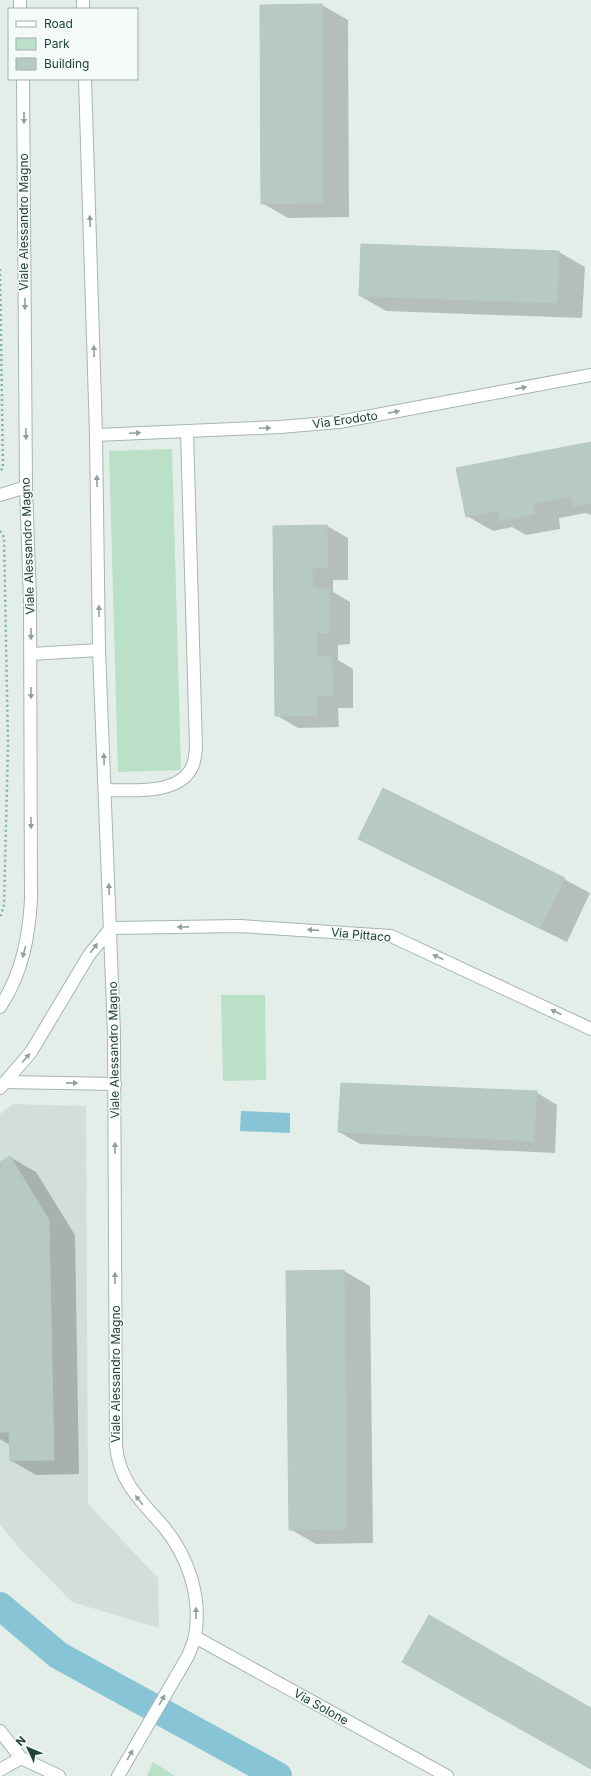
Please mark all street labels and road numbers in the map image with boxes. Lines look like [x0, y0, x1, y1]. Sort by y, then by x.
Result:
street label: Viale Alessandro Magno [16, 153, 31, 291]
street label: Via Erodoto [311, 408, 378, 431]
street label: Viale Alessandro Magno [18, 477, 37, 615]
street label: Via Pittaco [330, 924, 392, 945]
street label: Viale Alessandro Magno [105, 981, 122, 1119]
street label: Viale Alessandro Magno [108, 1305, 123, 1443]
street label: Via Solone [291, 1685, 351, 1728]

